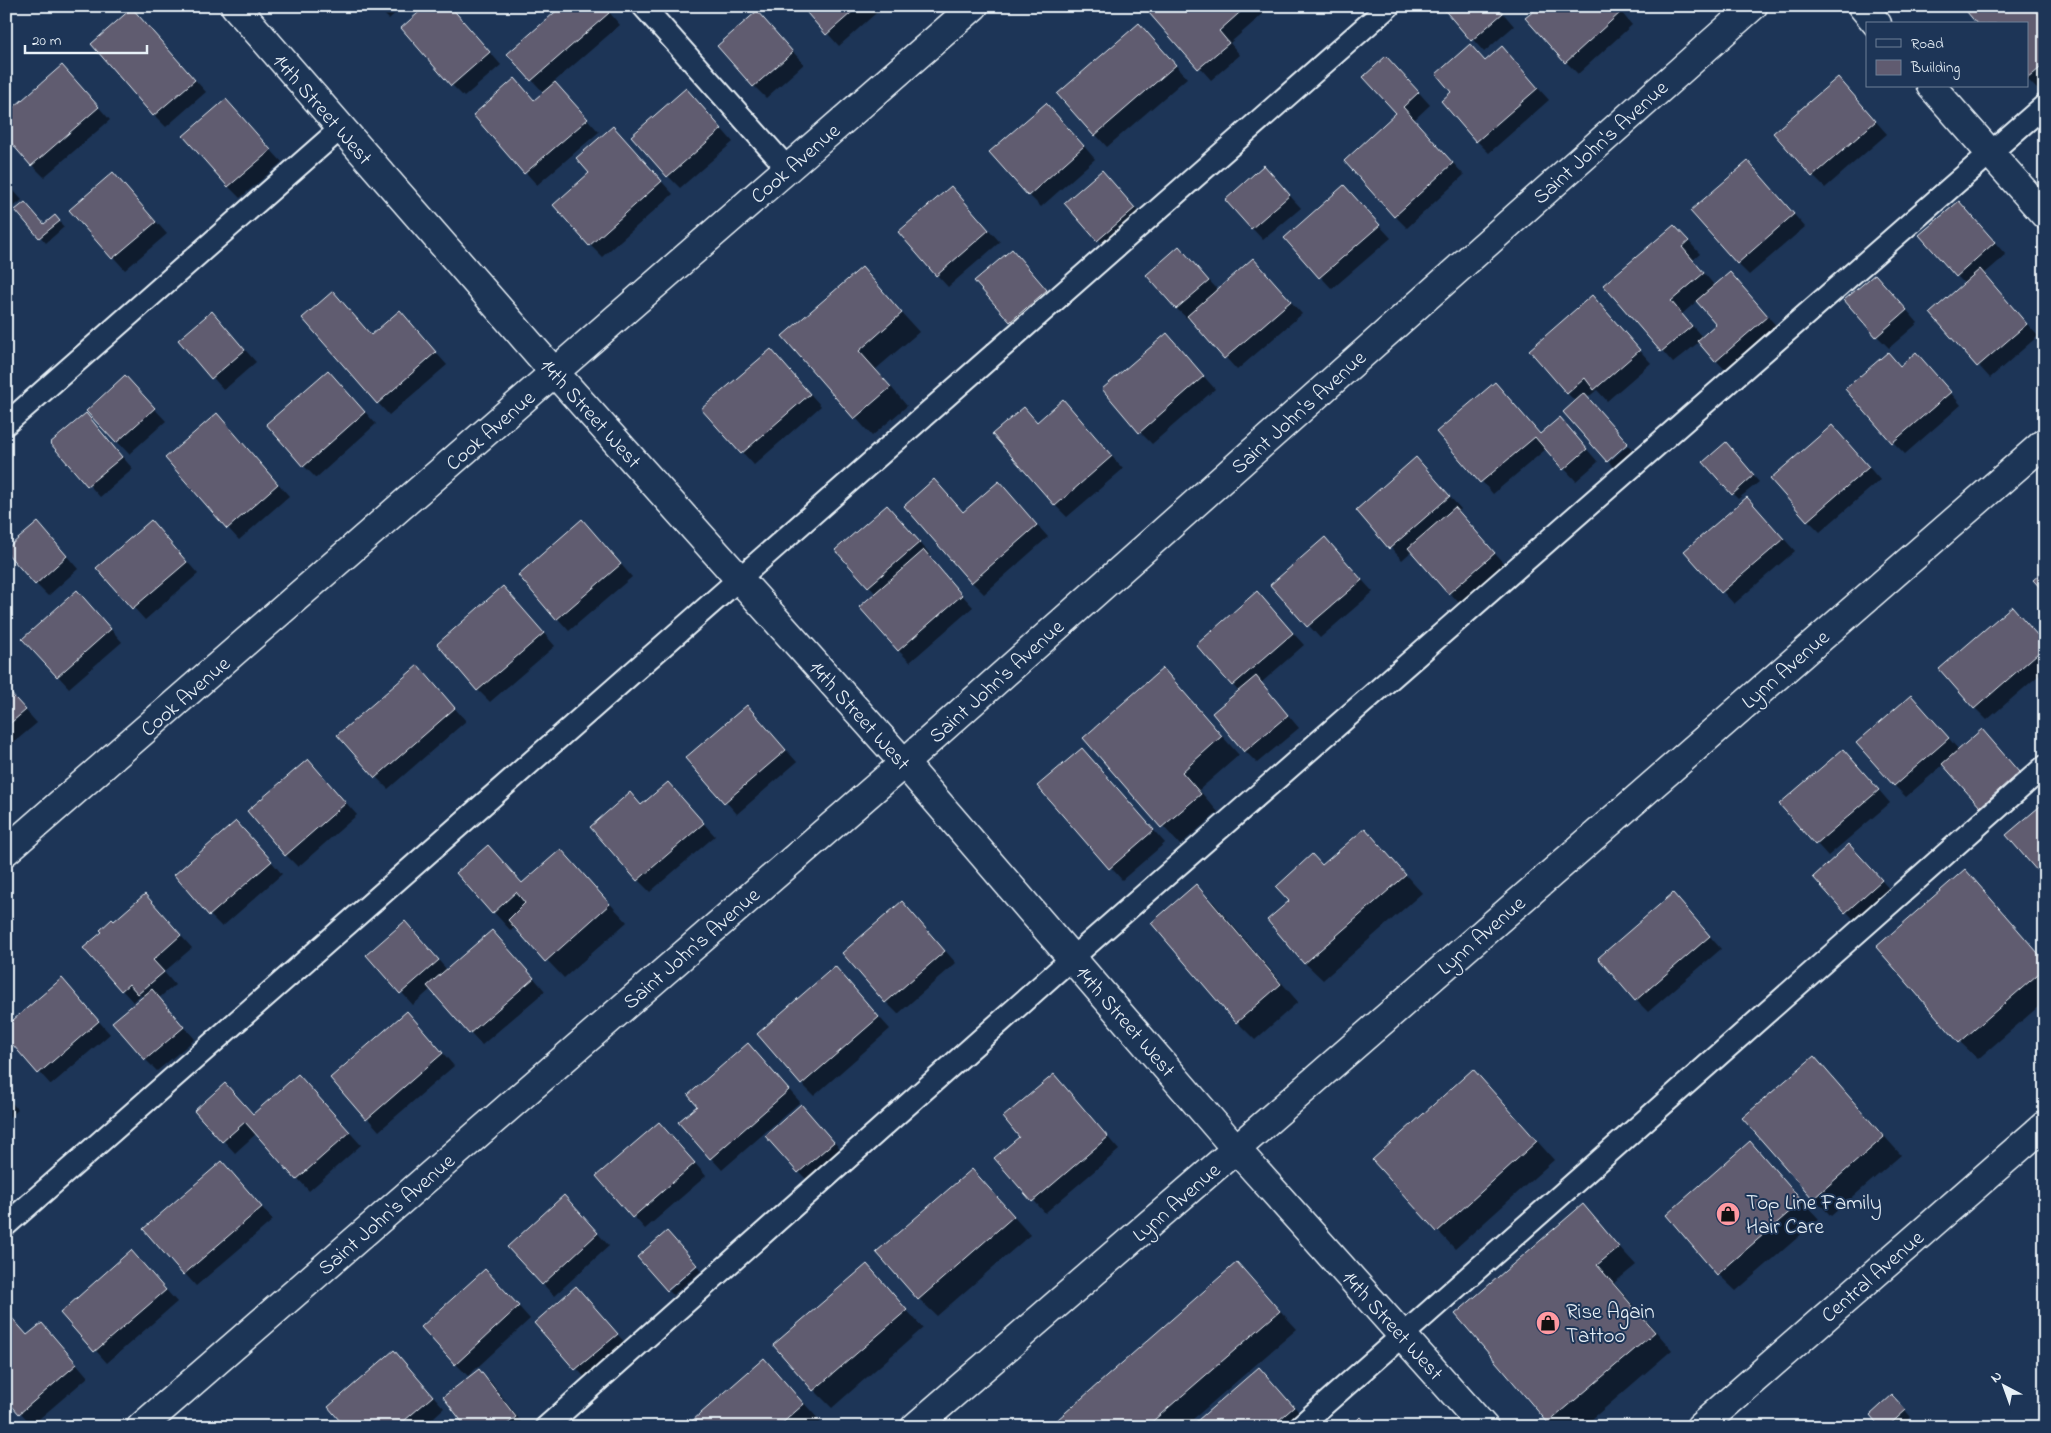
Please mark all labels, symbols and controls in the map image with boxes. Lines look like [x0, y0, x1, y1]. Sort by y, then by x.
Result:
scale bar [25, 22, 148, 54]
legend [1866, 22, 2028, 88]
text: 20 m [32, 30, 62, 52]
text: Road [1911, 33, 1944, 55]
street label: 14th Street West [265, 48, 378, 173]
text: Building [1910, 57, 1960, 80]
street label: Saint John's Avenue [1527, 74, 1676, 213]
street label: Cook Avenue [745, 117, 848, 212]
street label: Saint John's Avenue [1225, 344, 1374, 483]
street label: 14th Street West [532, 353, 647, 476]
street label: Cook Avenue [440, 384, 543, 479]
street label: Saint John's Avenue [923, 613, 1072, 752]
street label: Lynn Avenue [1736, 623, 1839, 719]
street label: Cook Avenue [135, 650, 238, 745]
street label: 14th Street West [801, 655, 916, 778]
street label: Saint John's Avenue [617, 881, 768, 1018]
street label: Lynn Avenue [1432, 889, 1535, 985]
street label: 14th Street West [1068, 960, 1181, 1085]
street label: Saint John's Avenue [312, 1147, 463, 1284]
street label: Lynn Avenue [1127, 1156, 1230, 1252]
place label: Top Line Family Hair Care [1746, 1189, 1882, 1243]
shop icon: Top Line Family Hair Care [1715, 1201, 1741, 1227]
street label: Central Avenue [1815, 1224, 1932, 1331]
street label: 14th Street West [1334, 1265, 1449, 1388]
place label: Rise Again Tattoo [1566, 1298, 1655, 1352]
shop icon: Rise Again Tattoo [1535, 1310, 1561, 1336]
north arrow [1978, 1360, 2028, 1410]
text: N [1986, 1366, 2007, 1388]

